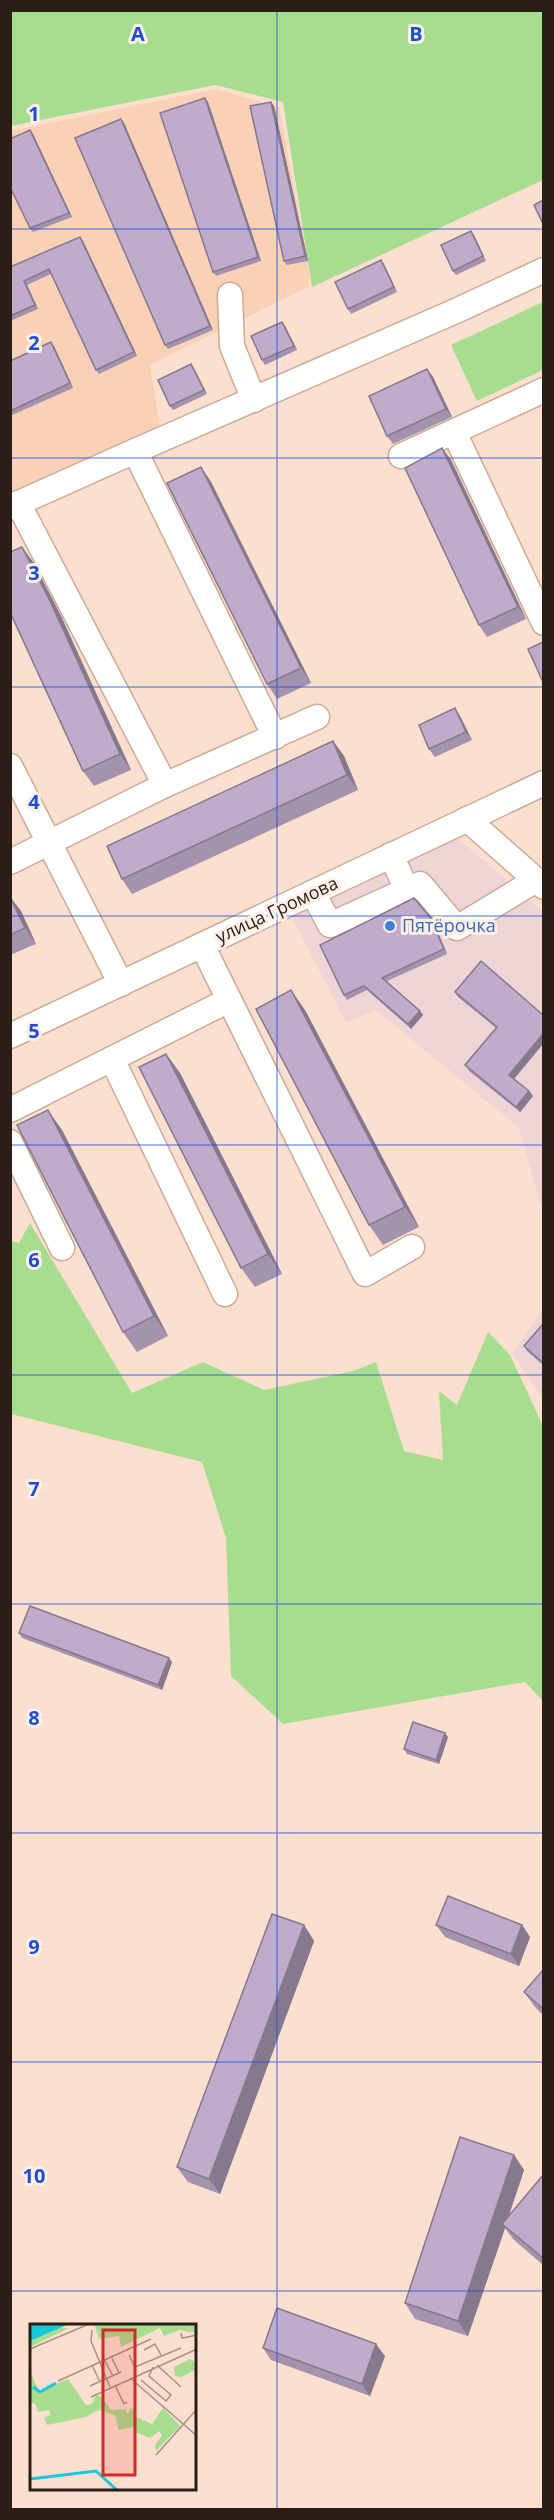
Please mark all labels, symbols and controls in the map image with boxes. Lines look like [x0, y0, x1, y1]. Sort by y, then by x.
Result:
text: A [131, 20, 145, 47]
text: B [409, 20, 423, 47]
text: 1 [28, 100, 40, 127]
text: 2 [28, 329, 40, 356]
text: 3 [28, 559, 40, 586]
text: 4 [28, 788, 40, 815]
street label: улица Громова [212, 870, 342, 948]
place label: Пятёрочка [402, 913, 496, 937]
marker: Пятёрочка [383, 919, 397, 933]
text: 5 [28, 1017, 40, 1044]
text: 6 [28, 1246, 40, 1273]
text: 7 [28, 1475, 40, 1502]
text: 8 [28, 1704, 40, 1731]
text: 9 [28, 1933, 40, 1960]
text: 10 [23, 2162, 45, 2189]
inset map [30, 2324, 196, 2490]

